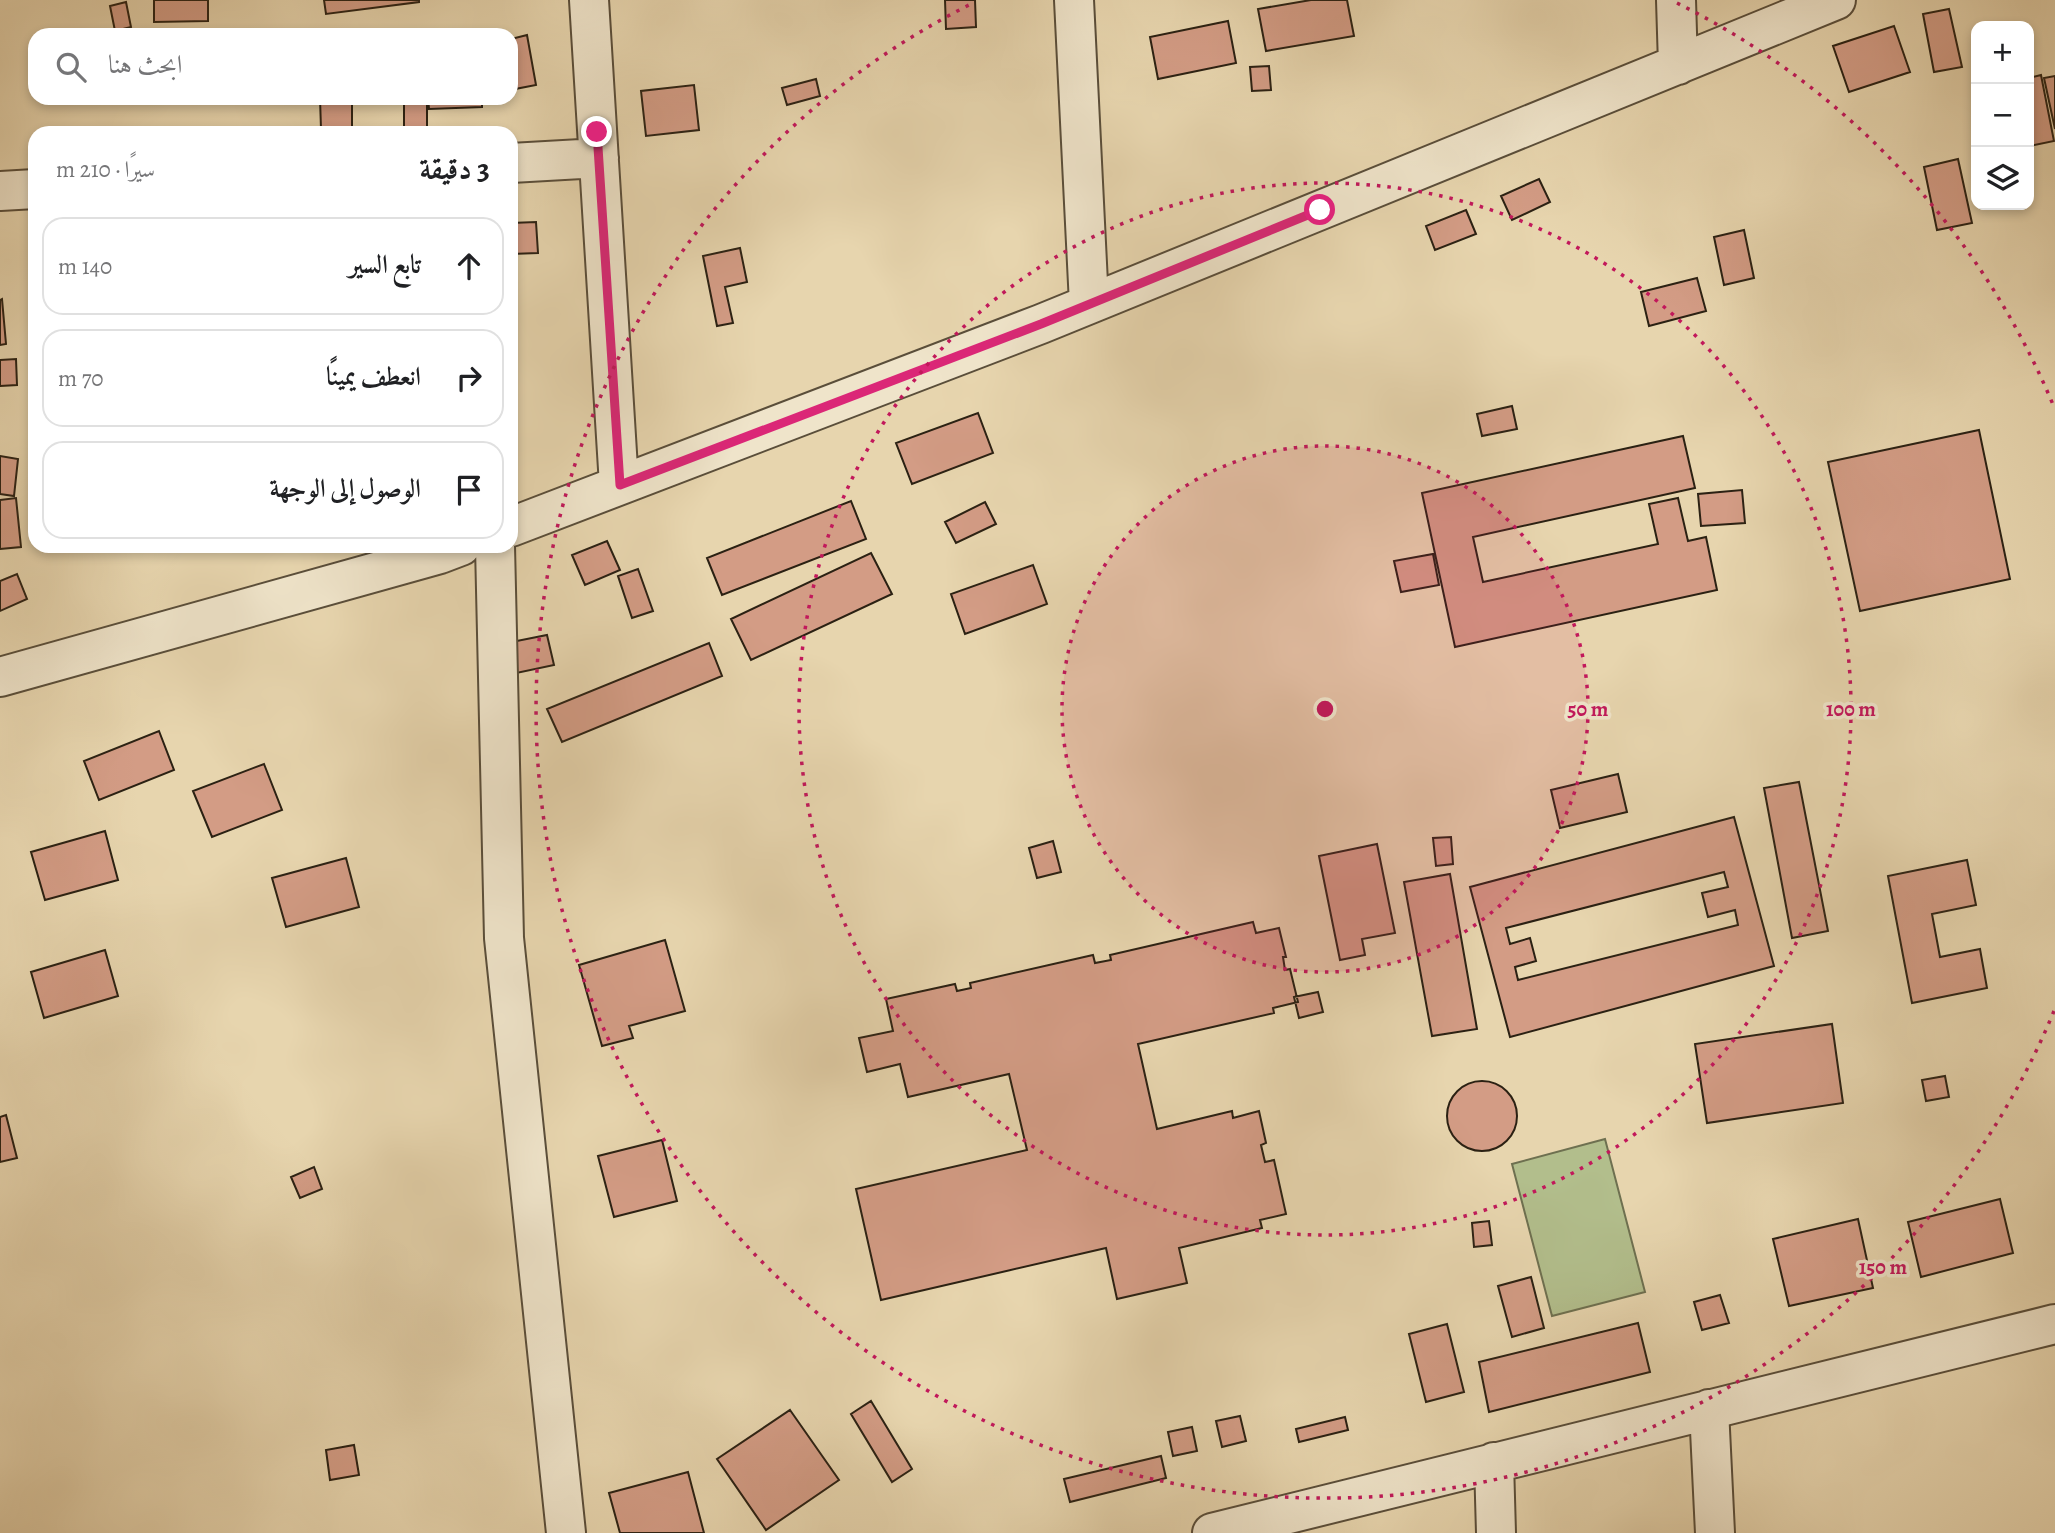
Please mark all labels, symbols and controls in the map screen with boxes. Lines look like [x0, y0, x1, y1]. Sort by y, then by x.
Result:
map controls [1971, 21, 2034, 210]
button: + [1971, 21, 2034, 84]
search box [28, 28, 518, 105]
text: ابحث هنا [108, 47, 183, 82]
icon: search [52, 48, 90, 86]
button: − [1971, 84, 2034, 147]
route end [581, 116, 612, 147]
button: layers [1971, 147, 2034, 210]
text: 3 دقيقة [419, 149, 490, 189]
text: سيرًا · 210 m [56, 154, 155, 185]
route start [1304, 194, 1335, 225]
text: تابع السير [349, 247, 421, 282]
icon: ahead [450, 247, 488, 285]
text: 140 m [58, 251, 112, 282]
text: انعطف يمينًا [326, 359, 421, 394]
icon: right [450, 359, 488, 397]
text: 70 m [58, 363, 104, 394]
text: الوصول إلى الوجهة [269, 471, 421, 506]
icon: arrive [450, 471, 488, 509]
text: 50 m [1568, 695, 1609, 723]
text: 100 m [1826, 695, 1876, 723]
centre of rings [1313, 697, 1337, 721]
text: 150 m [1859, 1253, 1908, 1281]

